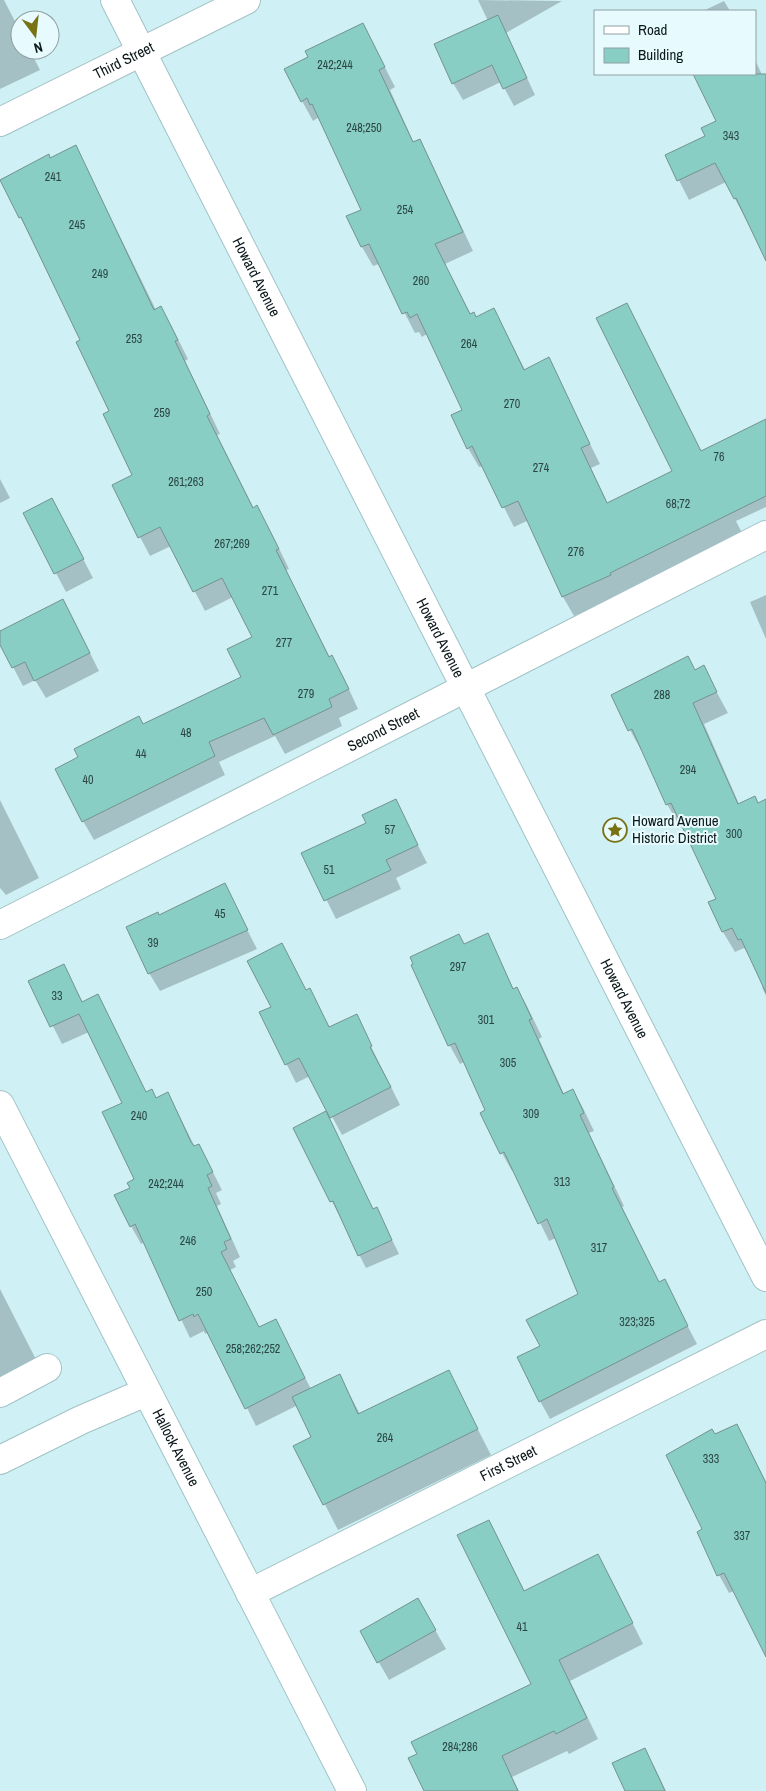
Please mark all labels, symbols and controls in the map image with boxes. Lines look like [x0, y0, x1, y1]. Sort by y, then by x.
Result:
north arrow [10, 10, 60, 60]
legend [594, 10, 756, 75]
text: Road [638, 19, 667, 40]
street label: Third Street [90, 36, 158, 84]
text: N [32, 38, 45, 57]
text: Building [638, 44, 683, 65]
house number: 242;244 [317, 57, 353, 73]
house number: 248;250 [346, 120, 382, 136]
house number: 343 [723, 128, 739, 144]
house number: 241 [45, 169, 62, 185]
house number: 254 [397, 202, 414, 218]
house number: 245 [69, 217, 86, 233]
street label: Howard Avenue [228, 233, 286, 320]
house number: 249 [92, 266, 108, 282]
house number: 260 [413, 273, 429, 289]
house number: 253 [126, 331, 142, 347]
house number: 264 [461, 336, 478, 352]
house number: 270 [504, 396, 520, 412]
house number: 259 [154, 405, 170, 421]
house number: 76 [714, 449, 724, 465]
house number: 274 [533, 460, 550, 476]
house number: 261;263 [168, 474, 204, 490]
house number: 68;72 [666, 496, 690, 512]
house number: 267;269 [214, 536, 250, 552]
house number: 276 [568, 544, 584, 560]
house number: 271 [262, 583, 279, 599]
street label: Howard Avenue [412, 594, 470, 681]
house number: 277 [276, 635, 293, 651]
house number: 279 [298, 686, 314, 702]
house number: 288 [654, 687, 670, 703]
street label: Second Street [343, 702, 423, 757]
house number: 48 [181, 725, 191, 741]
house number: 44 [136, 746, 147, 762]
house number: 294 [680, 762, 697, 778]
house number: 40 [83, 772, 93, 788]
place label: Howard Avenue Historic District [632, 810, 719, 848]
place icon: Howard Avenue Historic District [602, 817, 628, 843]
house number: 57 [385, 822, 396, 838]
house number: 300 [726, 826, 742, 842]
house number: 51 [324, 862, 335, 878]
house number: 45 [215, 906, 226, 922]
house number: 39 [148, 935, 158, 951]
street label: Howard Avenue [596, 955, 654, 1042]
house number: 297 [450, 959, 467, 975]
house number: 33 [52, 988, 62, 1004]
house number: 301 [478, 1012, 495, 1028]
house number: 305 [500, 1055, 517, 1071]
house number: 309 [523, 1106, 539, 1122]
house number: 240 [131, 1108, 147, 1124]
house number: 313 [554, 1174, 570, 1190]
house number: 242;244 [148, 1176, 184, 1192]
house number: 246 [180, 1233, 196, 1249]
house number: 317 [591, 1240, 608, 1256]
house number: 250 [196, 1284, 212, 1300]
house number: 323;325 [619, 1314, 655, 1330]
house number: 258;262;252 [226, 1341, 280, 1357]
street label: Hallock Avenue [148, 1405, 205, 1490]
house number: 264 [377, 1430, 394, 1446]
street label: First Street [476, 1440, 541, 1486]
house number: 333 [703, 1451, 719, 1467]
house number: 337 [734, 1528, 751, 1544]
house number: 41 [517, 1619, 528, 1635]
house number: 284;286 [442, 1739, 478, 1755]

